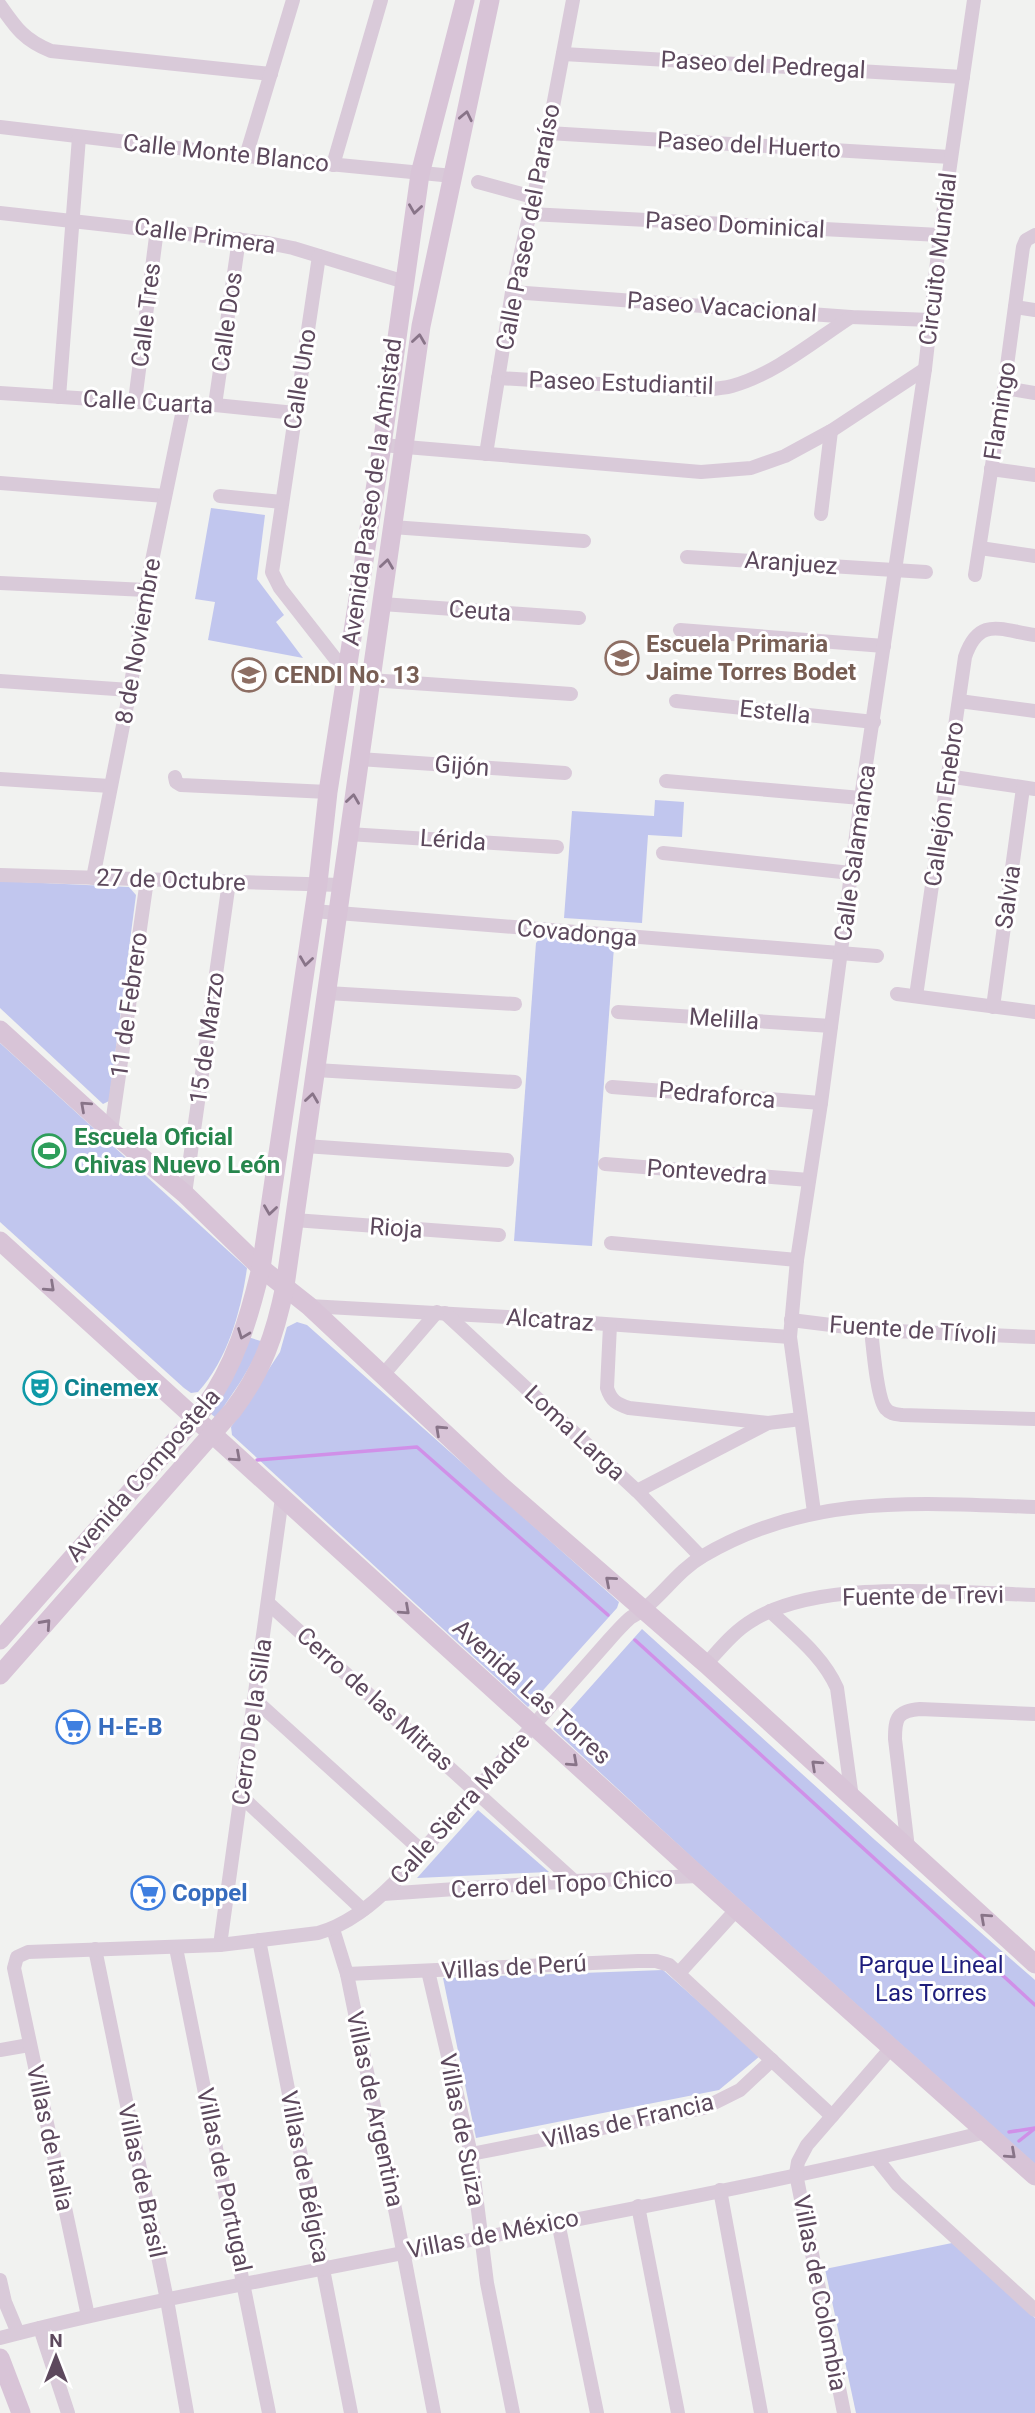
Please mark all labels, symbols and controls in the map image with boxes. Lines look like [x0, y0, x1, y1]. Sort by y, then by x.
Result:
street label: Paseo del Pedregal [660, 46, 866, 84]
street label: Calle Paseo del Paraíso [490, 101, 566, 353]
one-way arrow [457, 110, 472, 122]
street label: Paseo del Huerto [656, 126, 842, 164]
street label: Calle Monte Blanco [122, 128, 330, 178]
street label: Circuito Mundial [914, 171, 962, 347]
one-way arrow [408, 204, 423, 215]
street label: Paseo Dominical [645, 206, 825, 244]
street label: Calle Primera [132, 212, 278, 260]
street label: Calle Tres [126, 261, 166, 369]
street label: Calle Dos [206, 270, 248, 374]
street label: Paseo Vacacional [626, 286, 818, 328]
street label: Calle Uno [278, 327, 322, 431]
one-way arrow [411, 333, 426, 345]
street label: Avenida Paseo de la Amistad [337, 336, 407, 648]
street label: Flamingo [978, 360, 1022, 462]
street label: Paseo Estudiantil [528, 366, 714, 400]
street label: Calle Cuarta [82, 385, 214, 419]
street label: Aranjuez [744, 546, 839, 580]
street label: 8 de Noviembre [110, 556, 166, 726]
one-way arrow [380, 558, 395, 570]
street label: Ceuta [448, 595, 512, 627]
place label: Escuela Primaria Jaime Torres Bodet [646, 630, 856, 686]
school or university icon: Escuela Primaria Jaime Torres Bodet [603, 639, 641, 677]
school or university icon: CENDI No. 13 [230, 656, 268, 694]
place label: CENDI No. 13 [274, 661, 420, 689]
street label: Estella [738, 694, 812, 730]
street label: Callejón Enebro [919, 720, 969, 888]
street label: Gijón [434, 750, 490, 782]
street label: Calle Salamanca [829, 763, 881, 943]
one-way arrow [345, 794, 360, 805]
street label: Lérida [419, 824, 487, 856]
street label: 27 de Octubre [96, 863, 246, 897]
street label: Salvia [990, 864, 1026, 930]
street label: Covadonga [516, 914, 638, 952]
street label: 11 de Febrero [105, 930, 153, 1080]
one-way arrow [299, 955, 314, 967]
street label: 15 de Marzo [184, 970, 230, 1106]
street label: Melilla [688, 1003, 760, 1035]
street label: Pedraforca [657, 1076, 777, 1114]
one-way arrow [304, 1092, 319, 1103]
one-way arrow [80, 1102, 93, 1115]
place label: Escuela Oficial Chivas Nuevo León [74, 1123, 280, 1179]
sports icon: Escuela Oficial Chivas Nuevo León [30, 1132, 68, 1170]
street label: Pontevedra [646, 1154, 768, 1190]
one-way arrow [262, 1204, 277, 1216]
street label: Rioja [369, 1212, 423, 1244]
one-way arrow [42, 1279, 55, 1291]
street label: Alcatraz [505, 1303, 595, 1337]
street label: Fuente de Tívoli [828, 1310, 998, 1350]
one-way arrow [237, 1328, 251, 1340]
theatre icon: Cinemex [21, 1369, 59, 1407]
place label: Cinemex [64, 1374, 159, 1402]
street label: Loma Larga [519, 1379, 631, 1487]
street label: Avenida Compostela [60, 1383, 226, 1567]
one-way arrow [435, 1425, 448, 1438]
one-way arrow [228, 1449, 241, 1461]
one-way arrow [605, 1577, 618, 1589]
street label: Fuente de Trevi [842, 1581, 1004, 1611]
one-way arrow [397, 1602, 410, 1614]
street label: Avenida Las Torres [447, 1614, 617, 1770]
one-way arrow [37, 1619, 50, 1632]
street label: Cerro de las Mitras [291, 1621, 459, 1777]
street label: Cerro De la Silla [226, 1637, 278, 1807]
supermarket icon: H-E-B [54, 1708, 92, 1746]
place label: H-E-B [98, 1713, 163, 1741]
street label: Calle Sierra Madre [384, 1726, 536, 1890]
one-way arrow [565, 1754, 578, 1767]
one-way arrow [812, 1760, 825, 1773]
street label: Cerro del Topo Chico [450, 1864, 674, 1904]
supermarket icon: Coppel [129, 1874, 167, 1912]
place label: Coppel [172, 1879, 248, 1907]
one-way arrow [980, 1913, 993, 1926]
street label: Villas de Perú [441, 1949, 587, 1985]
park label: Parque Lineal Las Torres [858, 1951, 1004, 2007]
street label: Villas de Argentina [341, 2009, 409, 2209]
street label: Villas de Suiza [433, 2051, 491, 2209]
street label: Villas de Italia [21, 2062, 79, 2214]
street label: Villas de Portugal [191, 2086, 257, 2274]
street label: Villas de Francia [540, 2088, 716, 2154]
street label: Villas de Bélgica [275, 2089, 335, 2265]
street label: Villas de Brasil [112, 2102, 172, 2260]
one-way arrow [1003, 2145, 1016, 2158]
street label: Villas de Colombia [787, 2193, 853, 2393]
street label: Villas de México [405, 2204, 581, 2264]
north arrow [21, 2322, 91, 2392]
text: N [49, 2329, 63, 2352]

